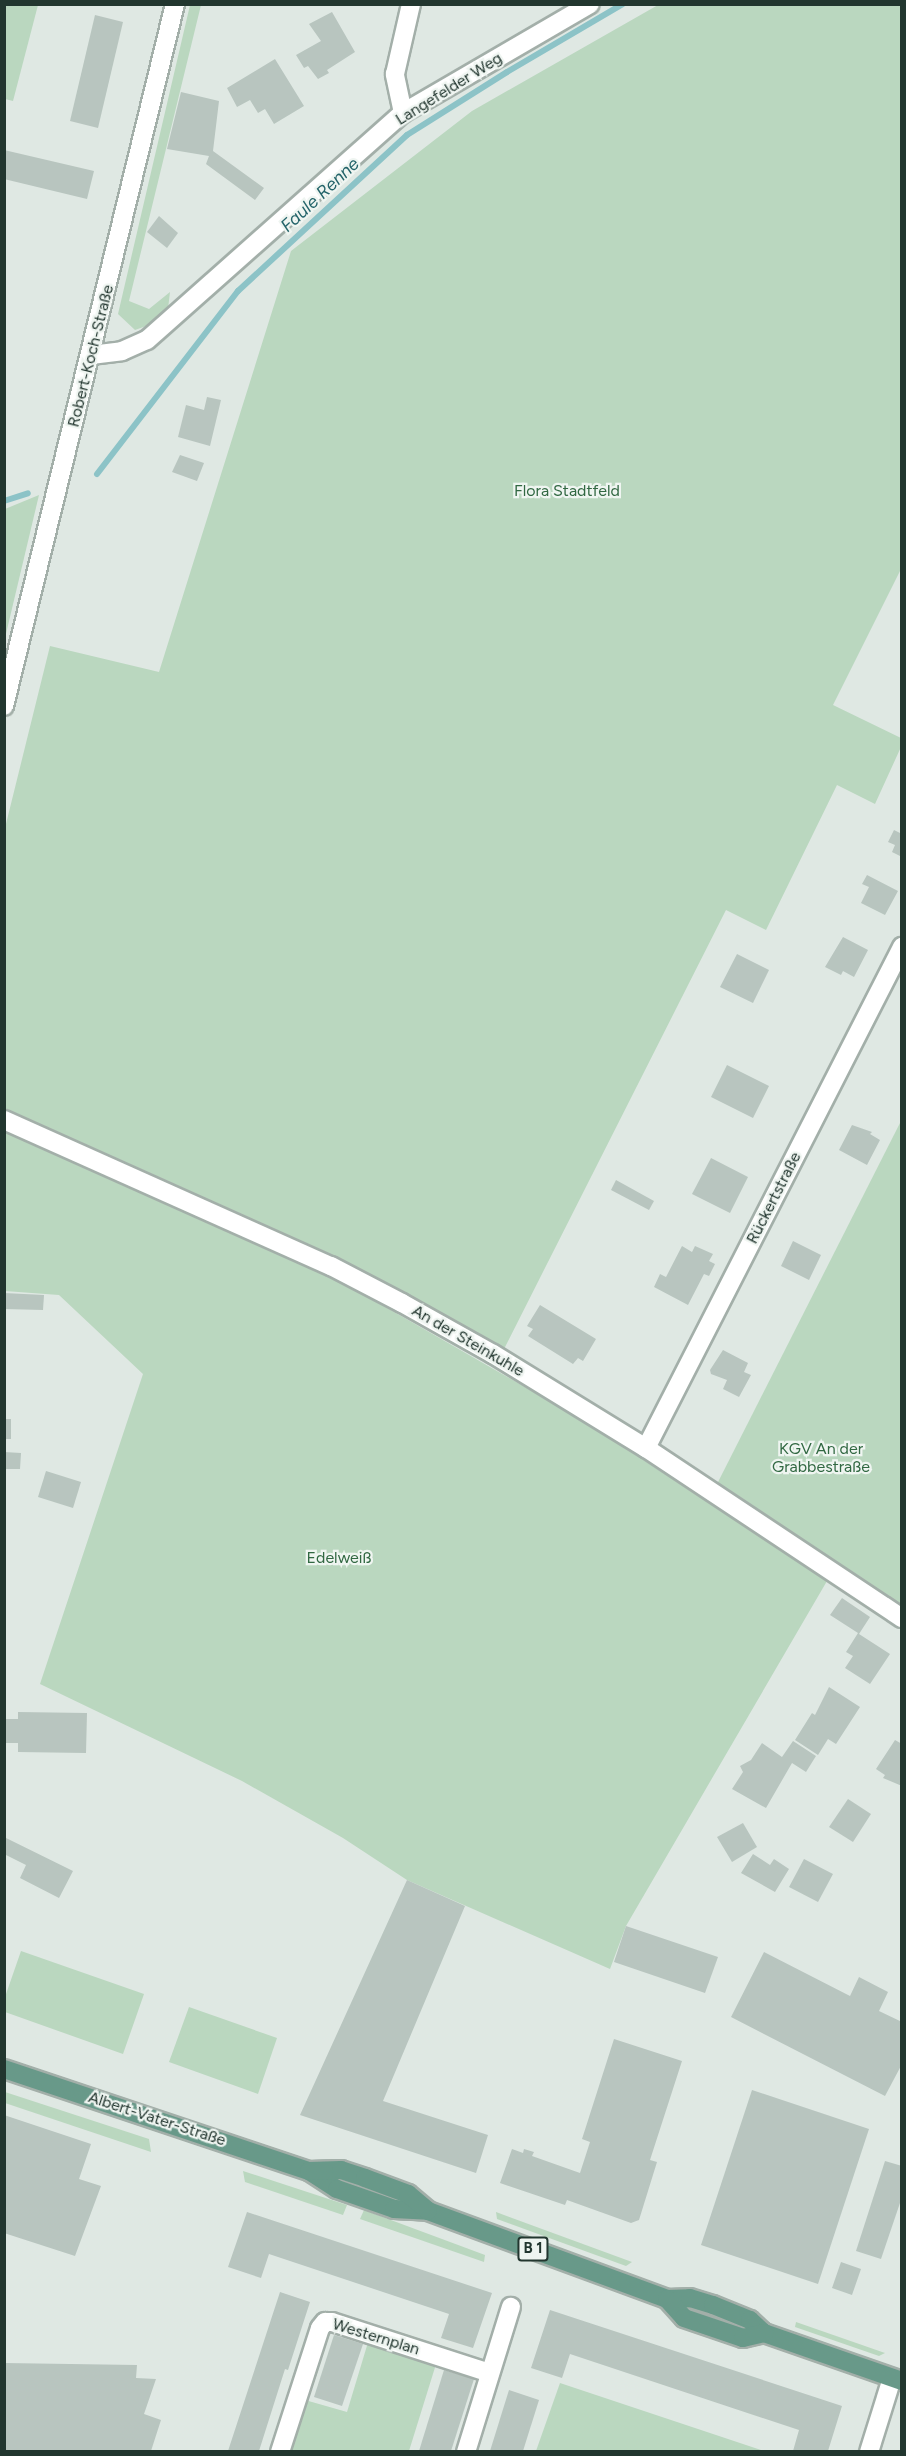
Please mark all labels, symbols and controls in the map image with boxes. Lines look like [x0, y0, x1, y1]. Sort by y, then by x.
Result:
street label: Langefelder Weg [392, 49, 506, 129]
water label: Faule Renne [276, 153, 364, 237]
street label: Robert-Koch-Straße [64, 283, 118, 429]
park label: Flora Stadtfeld [514, 481, 620, 501]
street label: Rückertstraße [743, 1149, 805, 1247]
street label: An der Steinkuhle [409, 1301, 527, 1381]
park label: KGV An der Grabbestraße [772, 1439, 870, 1477]
park label: Edelweiß [307, 1548, 371, 1568]
street label: Albert-Vater-Straße [86, 2088, 228, 2150]
road number: B 1 [516, 2237, 550, 2261]
street label: Westernplan [330, 2315, 422, 2359]

